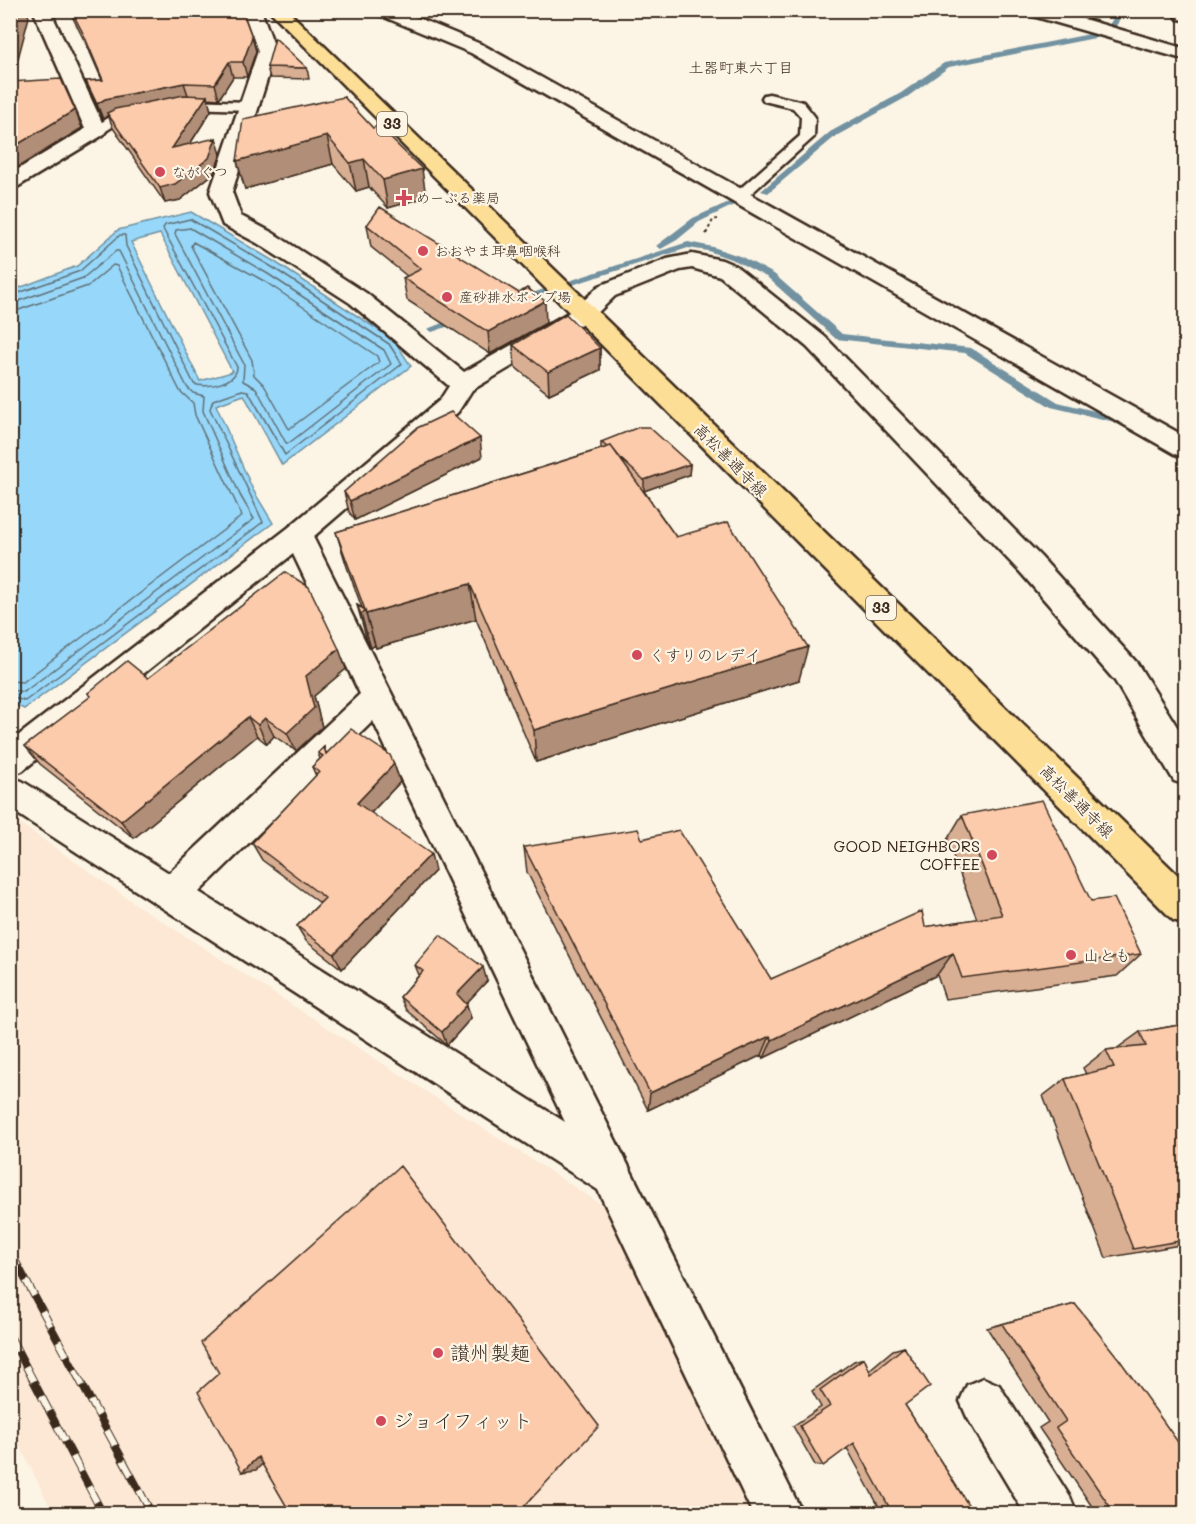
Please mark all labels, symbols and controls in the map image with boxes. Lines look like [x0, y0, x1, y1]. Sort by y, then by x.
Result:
district label: 土器町東六丁目 [688, 57, 794, 77]
road number: 33 [377, 112, 407, 136]
place label: ながぐつ [172, 162, 228, 181]
marker: ながぐつ [153, 165, 167, 179]
place label: めーぷる薬局 [416, 188, 500, 207]
marker: めーぷる薬局 [397, 191, 411, 205]
place label: おおやま耳鼻咽喉科 [435, 241, 561, 260]
marker: おおやま耳鼻咽喉科 [416, 244, 430, 258]
place label: 産砂排水ポンプ場 [459, 287, 571, 306]
marker: 産砂排水ポンプ場 [440, 290, 454, 304]
street label: 高松善通寺線 [690, 418, 773, 501]
road number: 33 [866, 596, 896, 620]
place label: くすりのレデイ [649, 644, 760, 665]
marker: くすりのレデイ [630, 648, 644, 662]
street label: 高松善通寺線 [1036, 759, 1119, 842]
place label: GOOD NEIGHBORS COFFEE [834, 835, 980, 874]
marker: GOOD NEIGHBORS COFFEE [985, 848, 999, 862]
place label: 山とも [1083, 944, 1131, 965]
marker: 山とも [1064, 948, 1078, 962]
place label: 讃州製麺 [450, 1339, 530, 1365]
marker: 讃州製麺 [431, 1346, 445, 1360]
place label: ジョイフィット [393, 1407, 533, 1433]
marker: ジョイフィット [374, 1414, 388, 1428]

